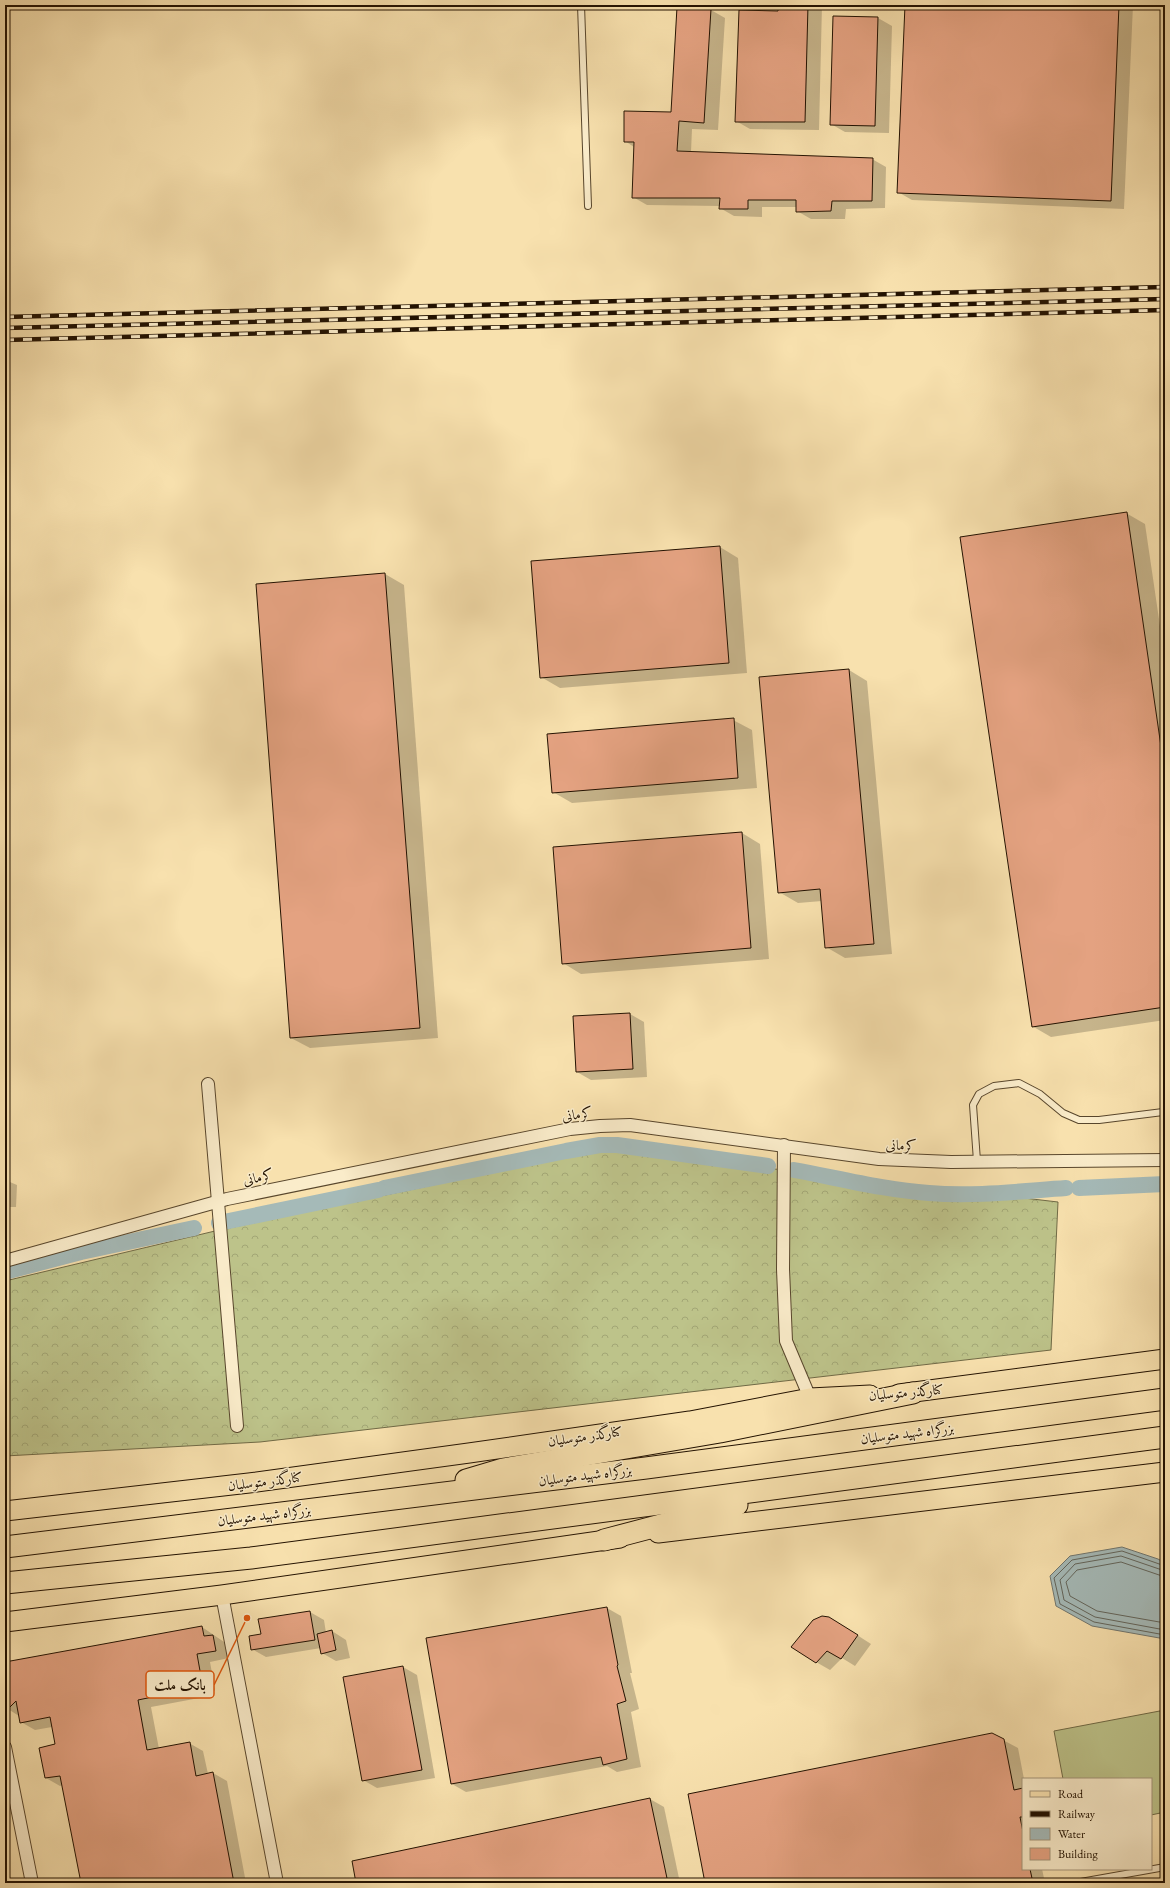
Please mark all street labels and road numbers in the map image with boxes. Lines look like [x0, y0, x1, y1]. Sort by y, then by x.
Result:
street label: کرمانی [561, 1103, 593, 1125]
street label: کرمانی [885, 1135, 917, 1155]
street label: کرمانی [241, 1165, 275, 1189]
street label: کنارگذر متوسلیان [868, 1379, 944, 1404]
street label: بزرگراه شهید متوسلیان [859, 1418, 955, 1449]
street label: کنارگذر متوسلیان [546, 1421, 624, 1450]
street label: بزرگراه شهید متوسلیان [537, 1460, 633, 1491]
street label: کنارگذر متوسلیان [226, 1466, 303, 1495]
street label: بزرگراه شهید متوسلیان [216, 1500, 312, 1531]

